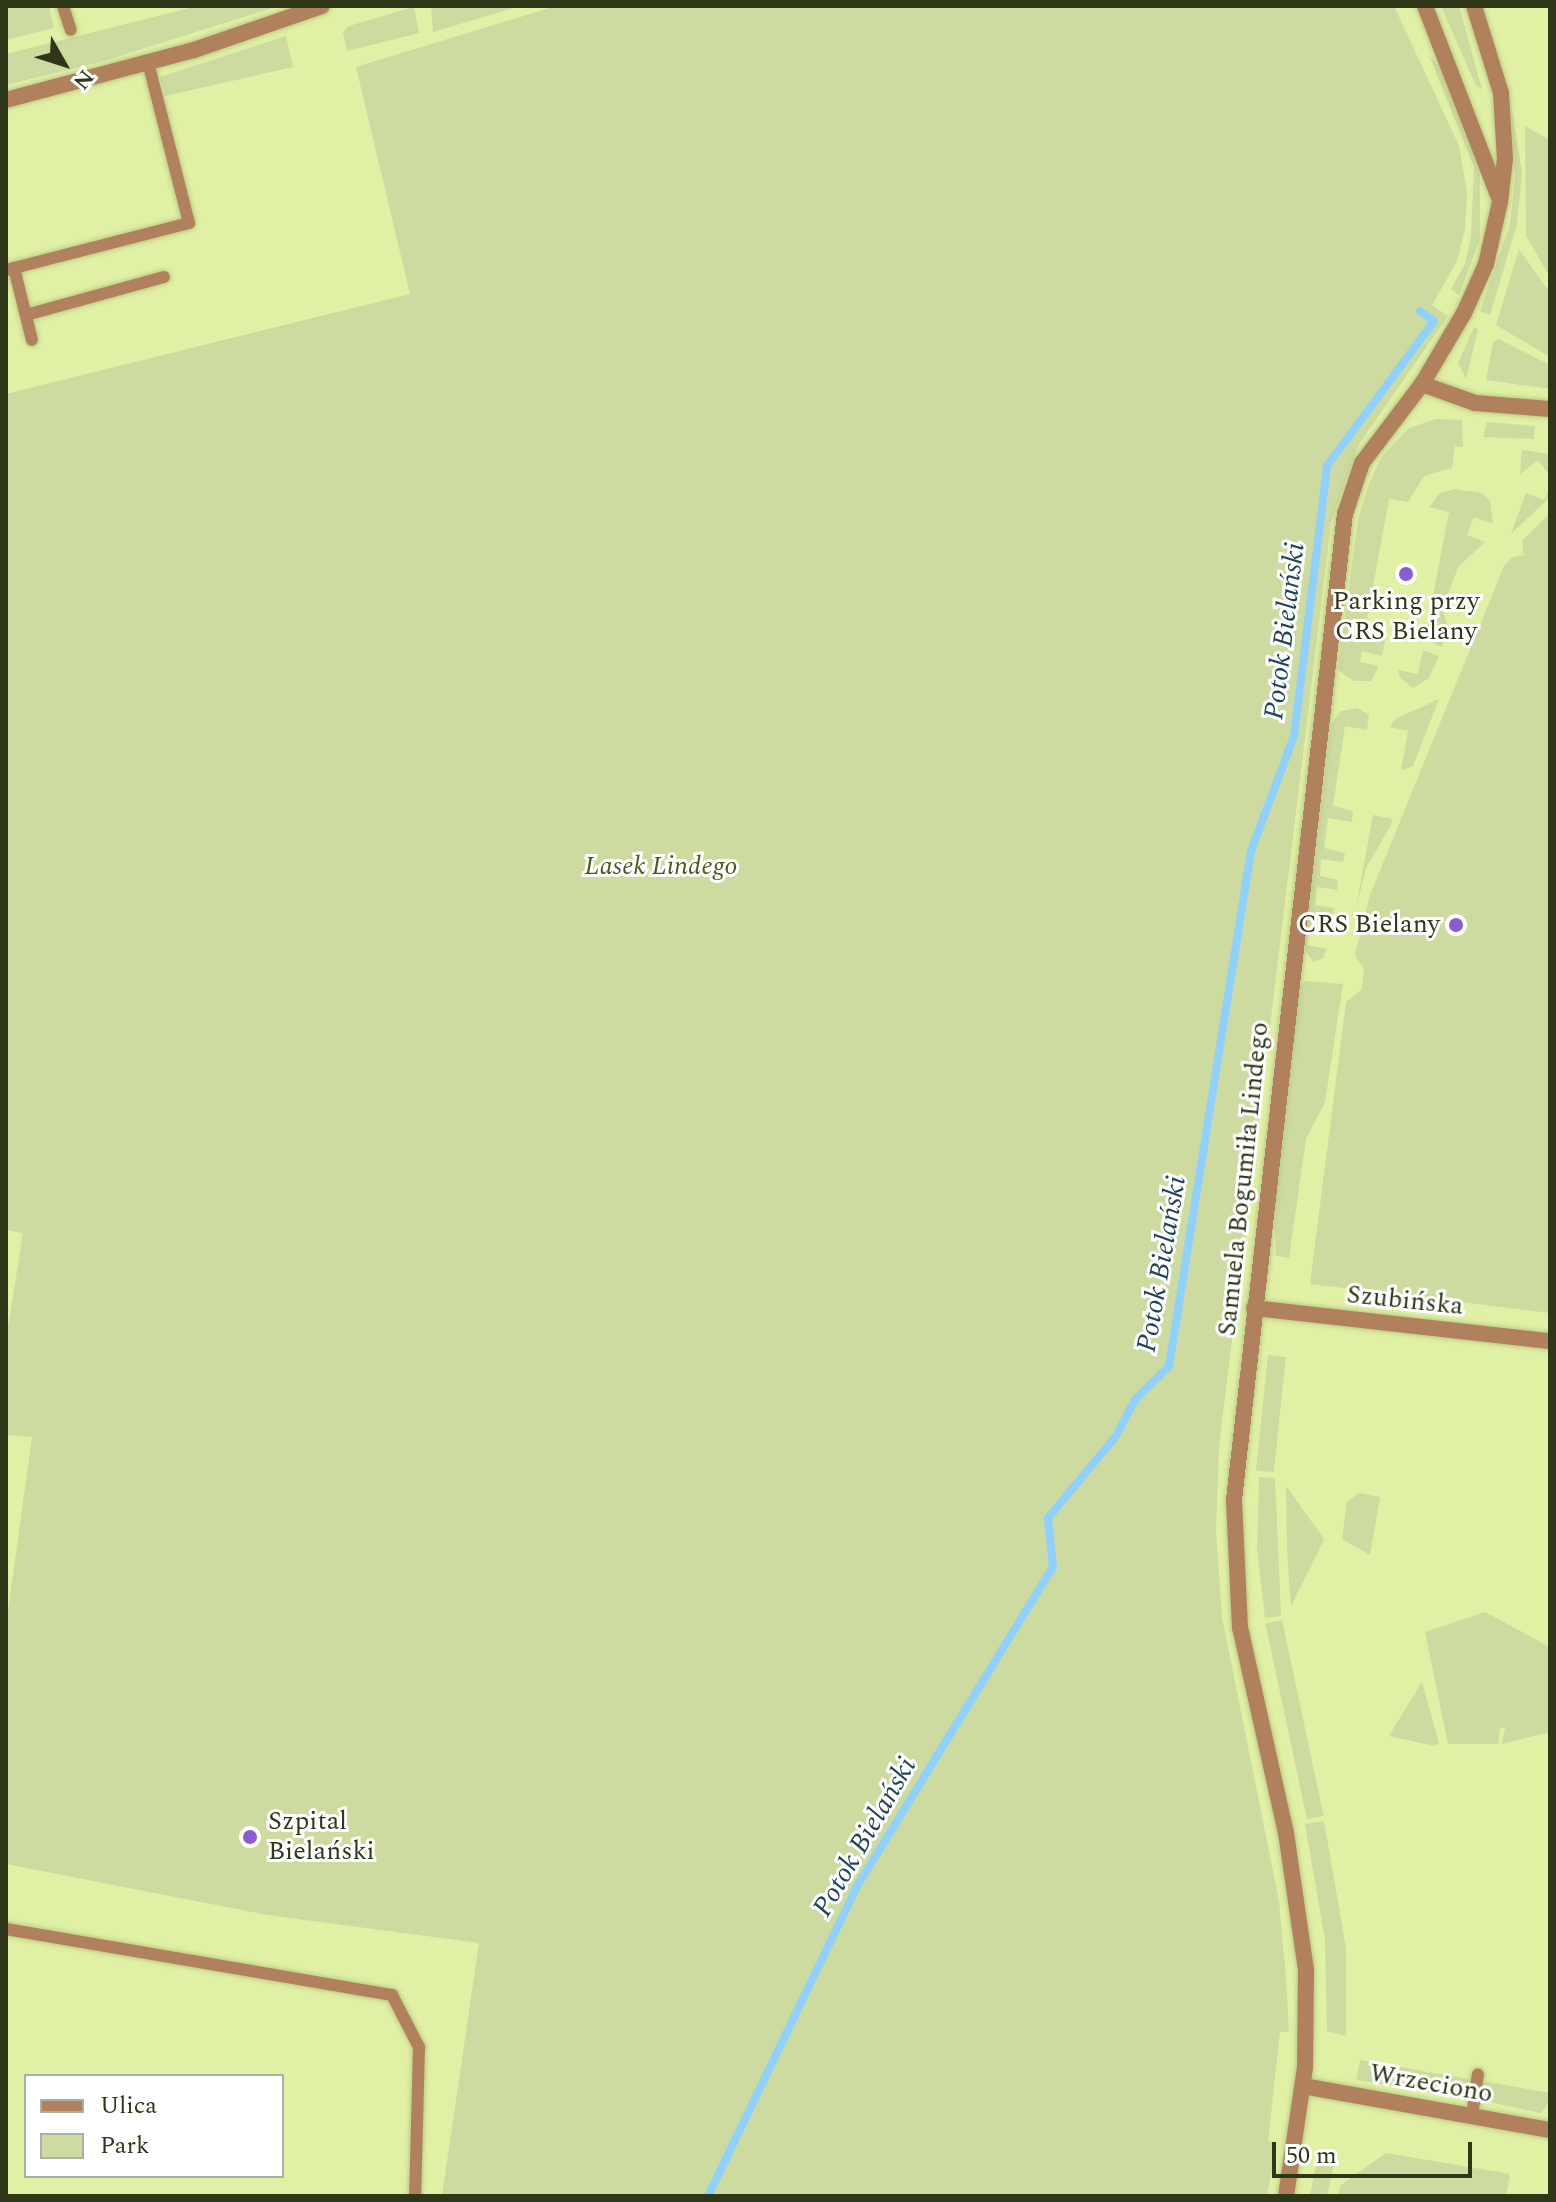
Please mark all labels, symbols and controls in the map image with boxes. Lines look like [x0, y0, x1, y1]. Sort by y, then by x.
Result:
north arrow [24, 24, 104, 104]
text: N [65, 62, 102, 97]
water label: Potok Bielański [1257, 540, 1313, 722]
marker: Parking przy CRS Bielany [1397, 565, 1415, 583]
place label: Parking przy CRS Bielany [1332, 586, 1480, 648]
park label: Lasek Lindego [585, 851, 737, 883]
place label: CRS Bielany [1298, 909, 1440, 941]
marker: CRS Bielany [1447, 916, 1465, 934]
street label: Samuela Bogumiła Lindego [1212, 1020, 1276, 1338]
water label: Potok Bielański [1130, 1173, 1194, 1355]
street label: Szubińska [1345, 1279, 1465, 1323]
water label: Potok Bielański [806, 1751, 924, 1923]
place label: Szpital Bielański [268, 1806, 375, 1868]
marker: Szpital Bielański [239, 1826, 261, 1848]
street label: Wrzeciono [1367, 2058, 1495, 2110]
legend [24, 2074, 284, 2178]
text: Ulica [100, 2088, 157, 2124]
scale bar [1276, 2126, 1476, 2176]
text: Park [100, 2128, 150, 2164]
text: 50 m [1286, 2138, 1337, 2174]

